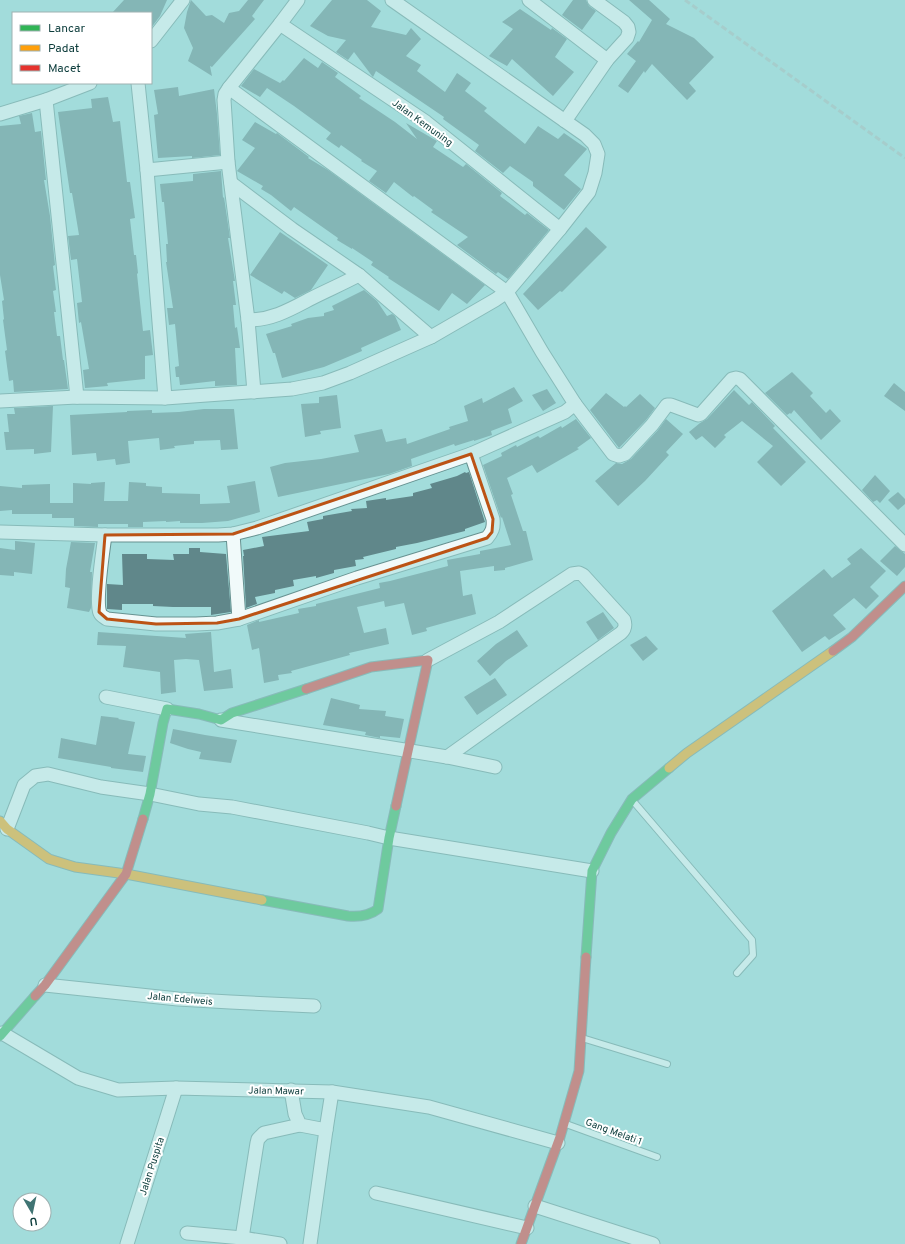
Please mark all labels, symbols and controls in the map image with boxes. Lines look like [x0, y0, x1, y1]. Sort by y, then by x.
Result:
legend [12, 12, 152, 84]
text: Lancar [48, 21, 85, 37]
text: Padat [48, 41, 79, 57]
text: Macet [48, 61, 81, 77]
street label: Jalan Kemuning [389, 97, 455, 150]
street label: Jalan Edelweis [147, 990, 213, 1009]
street label: Jalan Mawar [248, 1085, 304, 1098]
street label: Gang Melati 1 [583, 1116, 644, 1149]
street label: Jalan Puspita [137, 1136, 168, 1197]
north arrow [12, 1192, 52, 1232]
text: U [28, 1213, 38, 1228]

